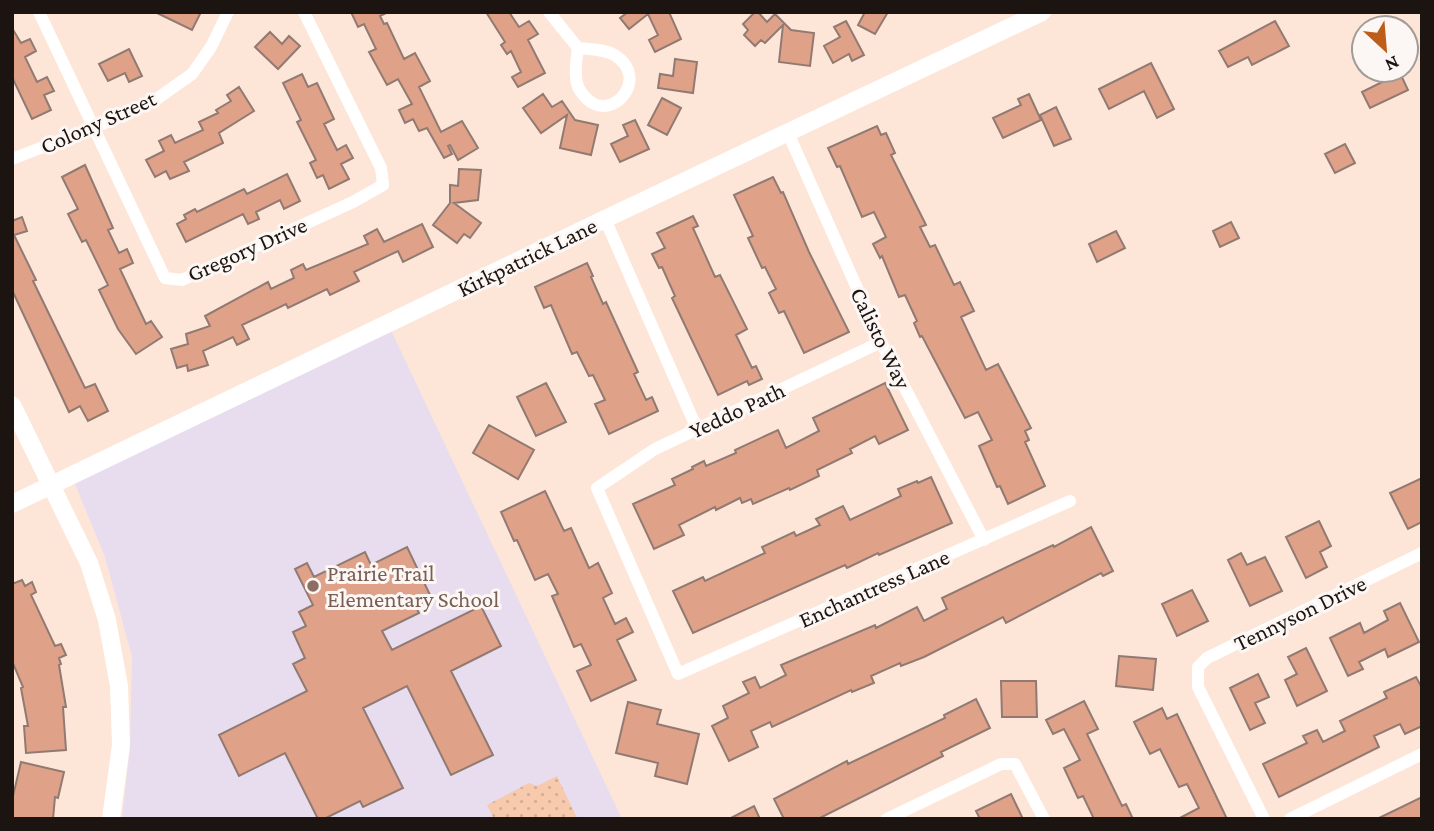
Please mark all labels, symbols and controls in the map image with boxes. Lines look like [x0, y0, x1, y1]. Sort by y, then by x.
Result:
north arrow [1350, 14, 1420, 84]
text: N [1382, 52, 1403, 76]
street label: Colony Street [36, 85, 160, 159]
street label: Gregory Drive [183, 211, 311, 287]
street label: Kirkpatrick Lane [453, 212, 601, 302]
street label: Calisto Way [845, 283, 917, 393]
street label: Yeddo Path [685, 377, 789, 443]
street label: Enchantress Lane [795, 543, 953, 633]
place label: Prairie Trail Elementary School [327, 560, 499, 612]
street label: Tennyson Drive [1230, 570, 1370, 656]
marker: Prairie Trail Elementary School [305, 578, 321, 594]

